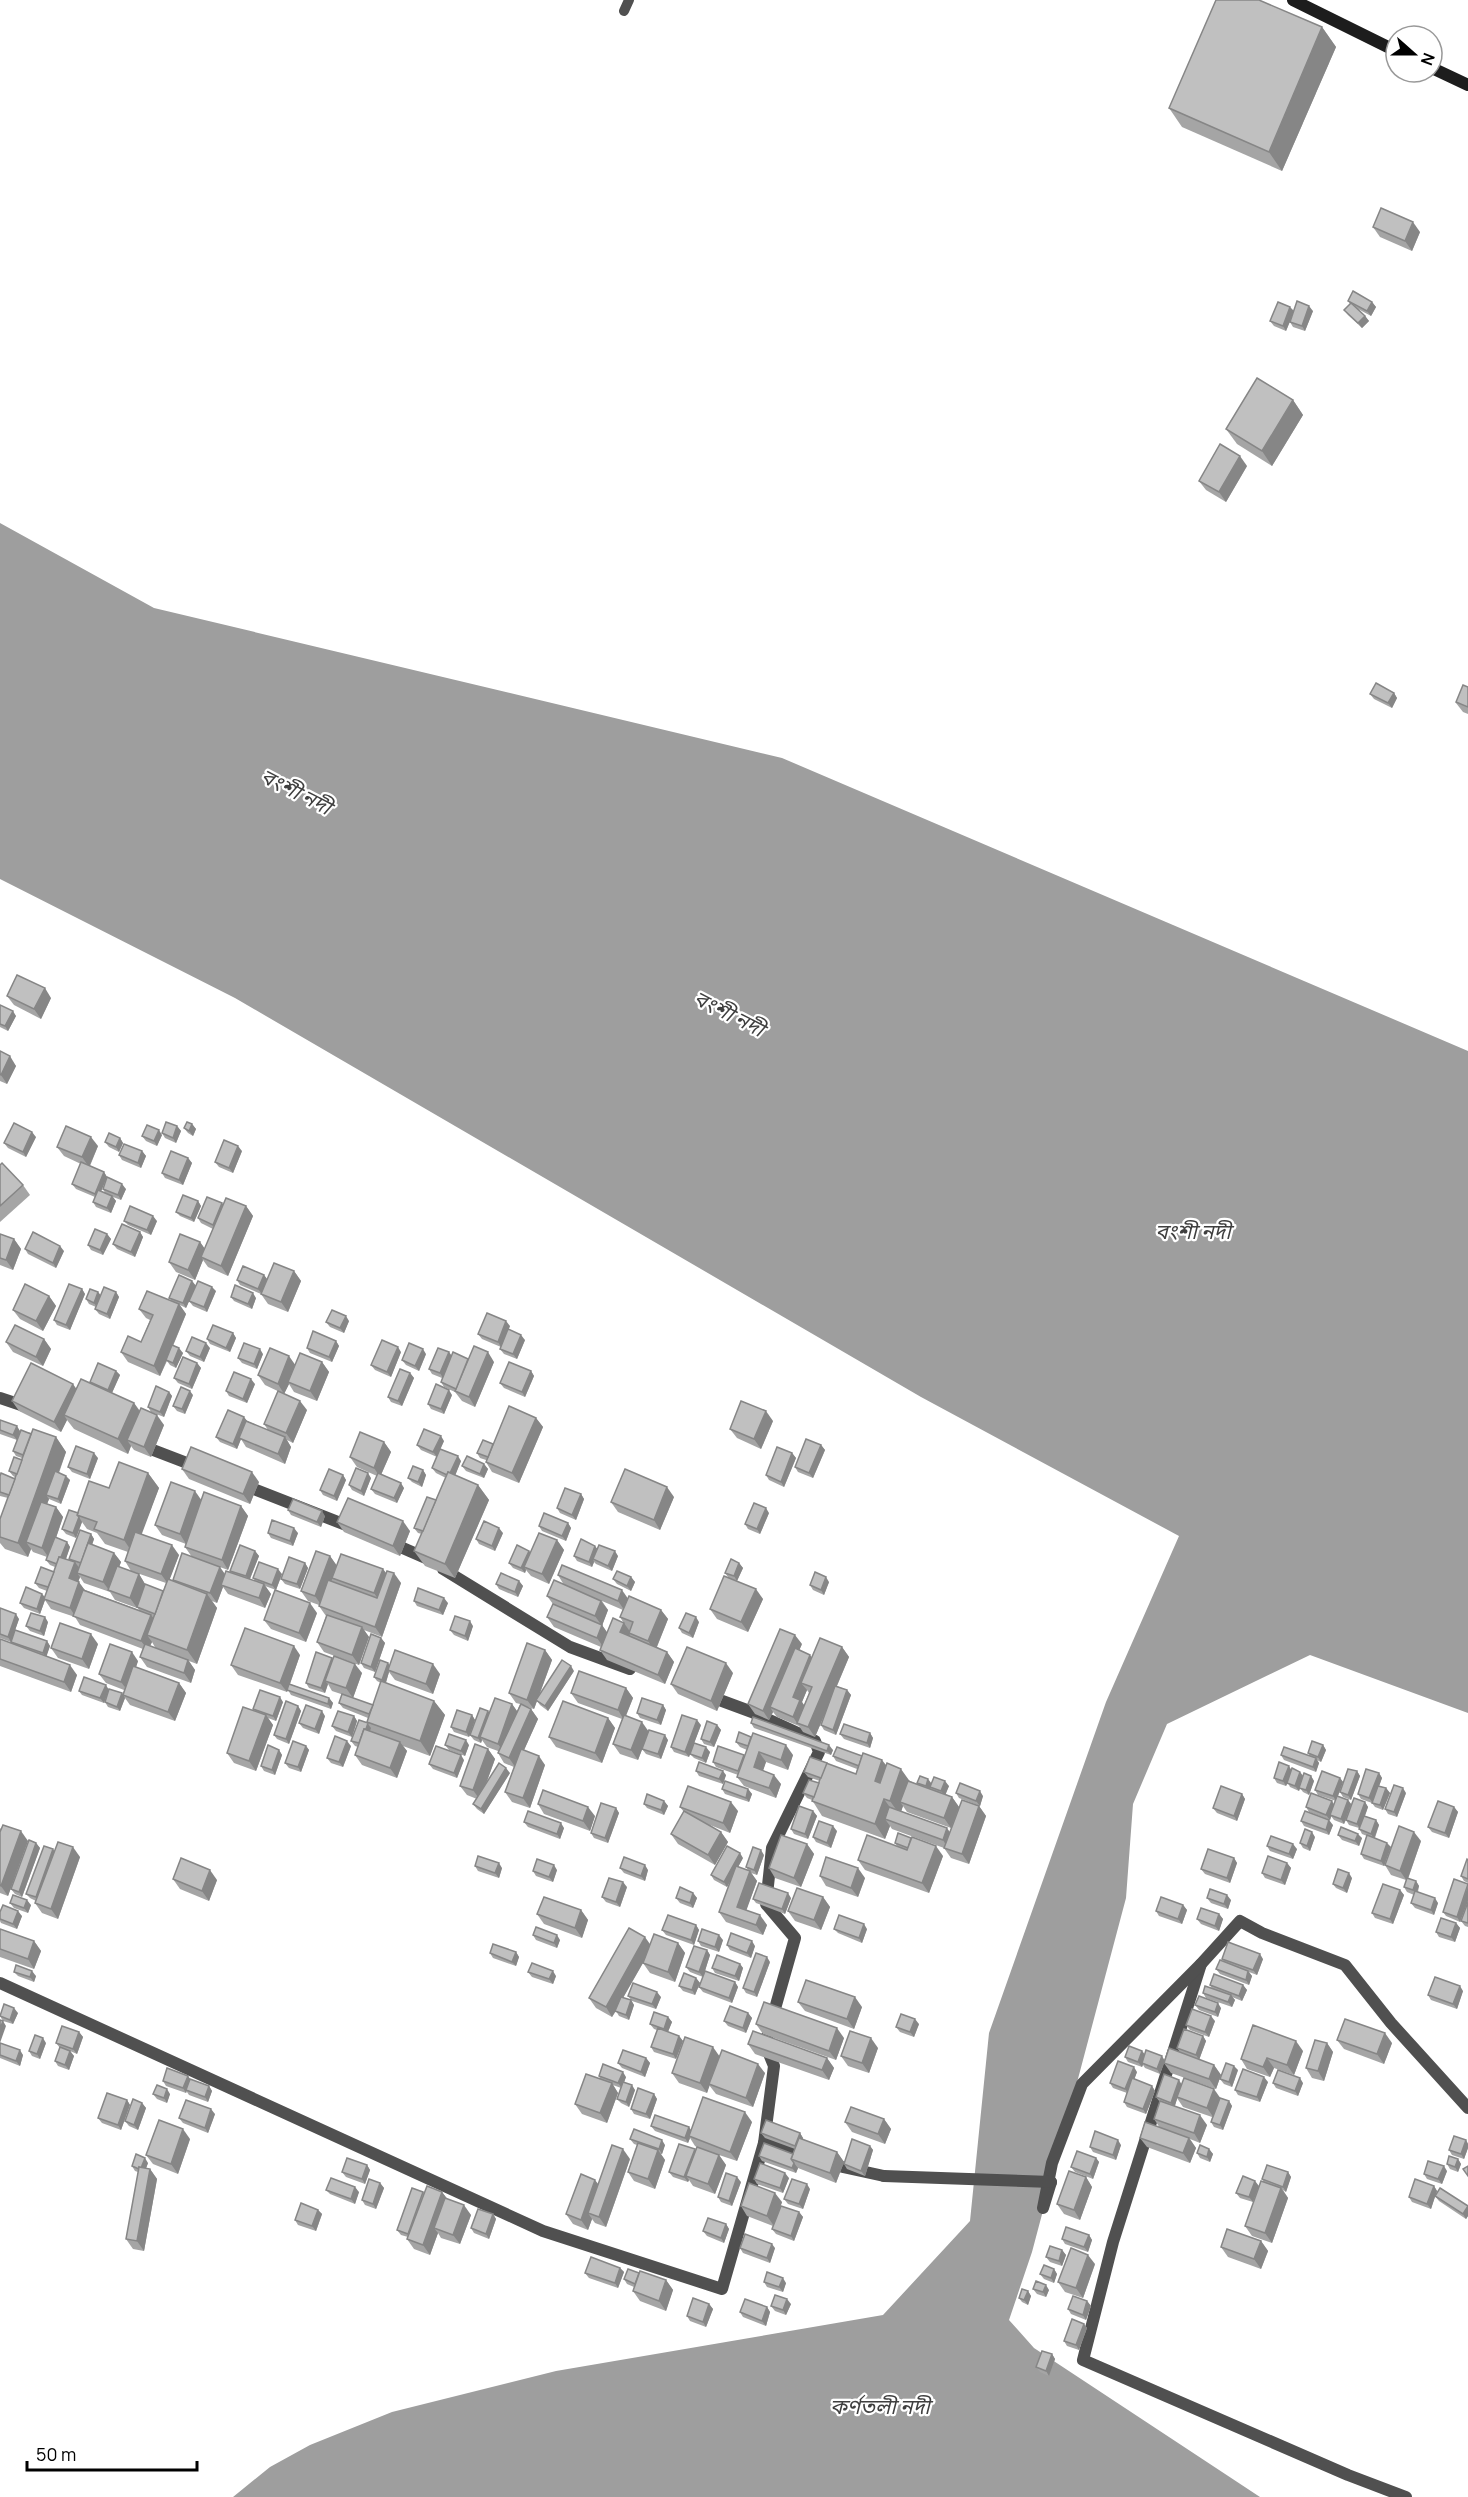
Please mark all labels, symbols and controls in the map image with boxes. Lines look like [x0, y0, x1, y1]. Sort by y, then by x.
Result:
north arrow [1384, 24, 1444, 84]
text: N [1416, 50, 1440, 69]
water label: বংশী নদী [256, 761, 340, 823]
water label: বংশী নদী [689, 983, 773, 1045]
water label: বংশী নদী [1155, 1217, 1235, 1245]
water label: কর্ণতলী নদী [830, 2392, 934, 2420]
scale bar [27, 2434, 196, 2472]
text: 50 m [36, 2442, 76, 2466]

